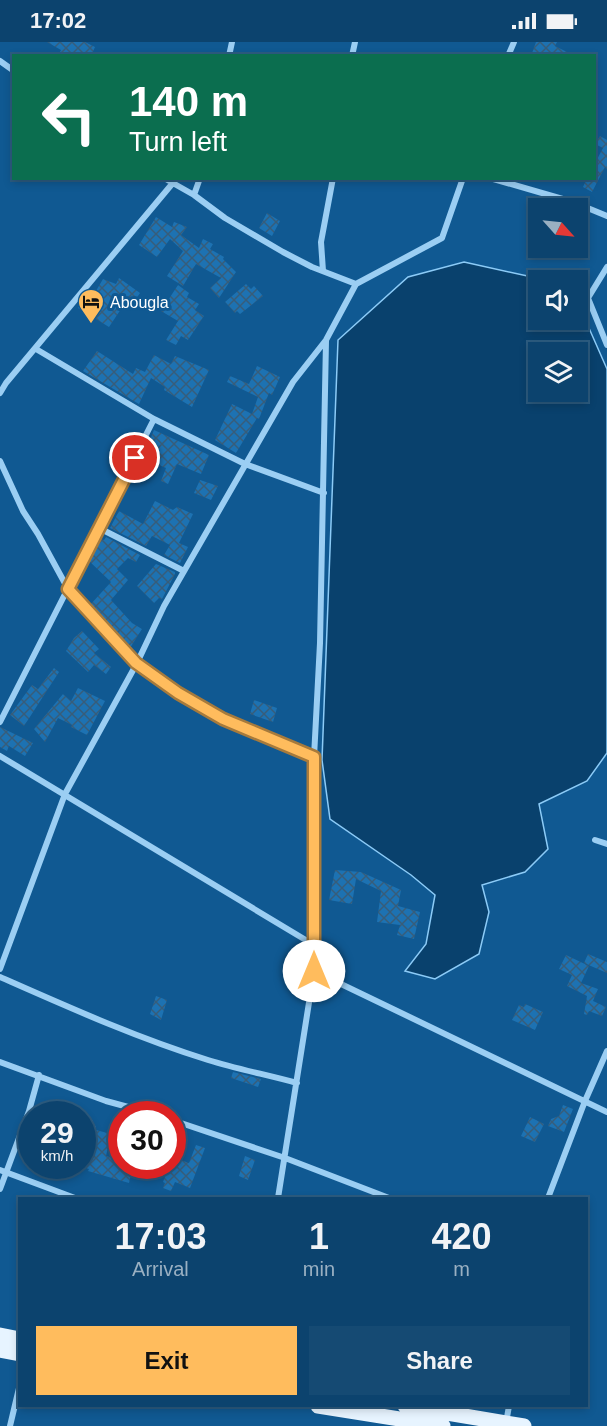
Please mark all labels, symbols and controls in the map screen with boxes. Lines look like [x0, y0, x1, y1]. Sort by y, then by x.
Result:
text: 17:02 [30, 8, 86, 33]
icon: left [30, 78, 108, 156]
text: 140 m [129, 78, 248, 125]
text: Turn left [129, 127, 227, 157]
north arrow [528, 198, 588, 258]
map controls [528, 198, 588, 402]
button: sound [528, 270, 588, 330]
hotel icon: Abougla [76, 287, 106, 325]
place label: Abougla [110, 294, 169, 311]
button: layers [528, 342, 588, 402]
pin [109, 432, 160, 483]
icon: arrive [118, 441, 151, 474]
position arrow [282, 939, 346, 1003]
speed limit sign: 30 [108, 1101, 186, 1179]
text: 29 [40, 1116, 74, 1149]
text: km/h [41, 1147, 73, 1164]
text: 17:03 [114, 1216, 206, 1257]
text: 1 [309, 1216, 329, 1257]
text: 420 [431, 1216, 492, 1257]
text: Arrival [132, 1258, 189, 1280]
text: min [303, 1258, 335, 1280]
text: m [453, 1258, 470, 1280]
button: Exit [36, 1326, 297, 1395]
button: Share [309, 1326, 570, 1395]

